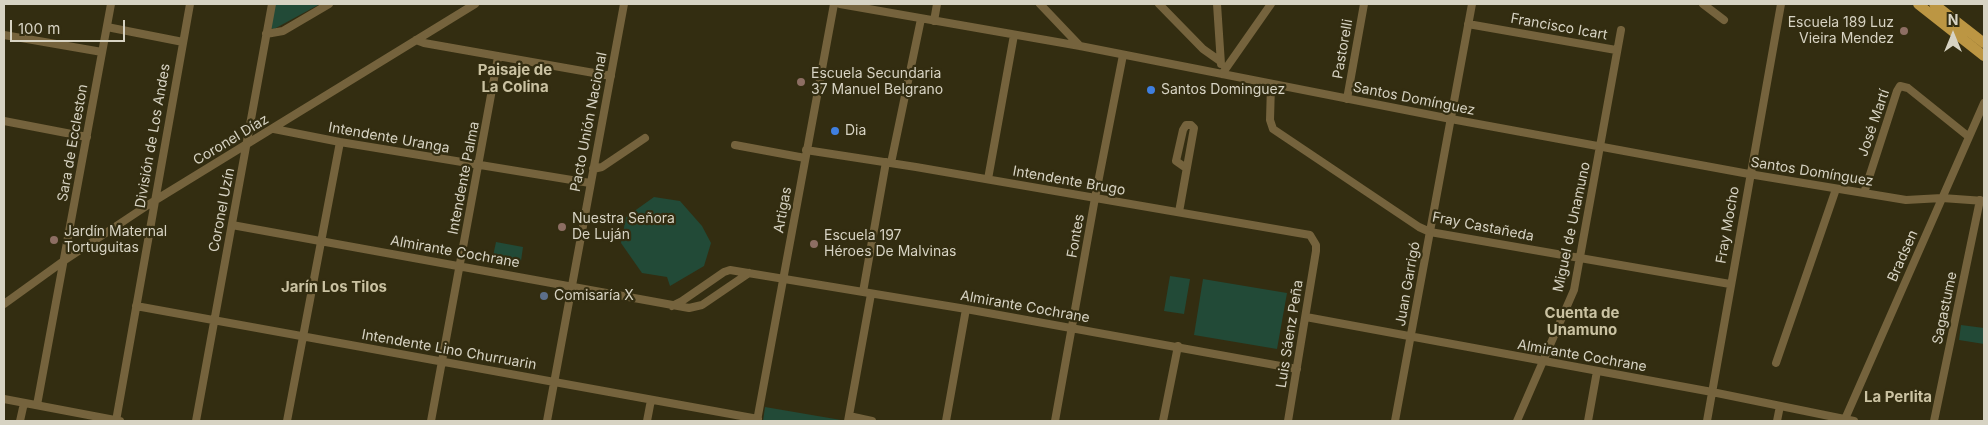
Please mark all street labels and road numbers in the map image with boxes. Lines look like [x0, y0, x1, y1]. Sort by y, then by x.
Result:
street label: Francisco Icart [1509, 10, 1609, 44]
street label: Pastorelli [1329, 18, 1357, 80]
street label: Pacto Unión Nacional [567, 51, 611, 193]
street label: División de Los Andes [132, 62, 174, 210]
street label: Santos Domínguez [1351, 79, 1477, 119]
street label: Sara de Eccleston [54, 83, 92, 203]
street label: José Martí [1855, 87, 1893, 159]
street label: Coronel Díaz [190, 111, 272, 169]
street label: Intendente Uranga [327, 119, 451, 157]
street label: Intendente Palma [445, 120, 483, 236]
street label: Santos Domínguez [1749, 154, 1875, 190]
street label: Miguel de Unamuno [1550, 160, 1594, 294]
street label: Intendente Brugo [1011, 163, 1127, 199]
street label: Coronel Uzín [206, 166, 238, 254]
street label: Artigas [771, 185, 795, 235]
street label: Fray Mocho [1713, 185, 1743, 265]
street label: Fray Castañeda [1431, 209, 1535, 245]
street label: Fontes [1064, 213, 1088, 259]
street label: Bradsen [1884, 228, 1922, 284]
street label: Almirante Cochrane [389, 232, 521, 272]
street label: Juan Garrigó [1392, 240, 1424, 328]
street label: Sagastume [1929, 270, 1961, 346]
street label: Luis Sáenz Peña [1273, 279, 1307, 389]
street label: Almirante Cochrane [959, 287, 1091, 327]
street label: Intendente Lino Churruarin [360, 326, 538, 374]
street label: Almirante Cochrane [1516, 336, 1648, 376]

